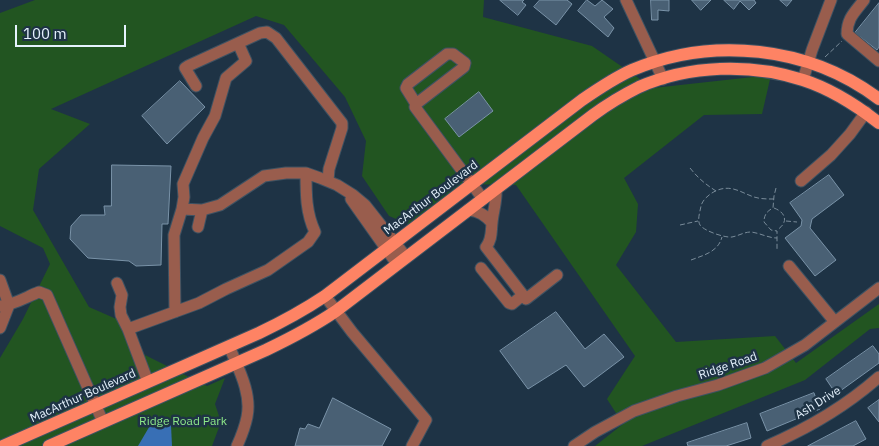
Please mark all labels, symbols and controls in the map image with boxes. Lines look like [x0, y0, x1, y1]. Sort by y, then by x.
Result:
scale bar [18, 15, 129, 47]
text: 100 m [23, 24, 67, 43]
street label: MacArthur Boulevard [381, 158, 481, 238]
street label: Ridge Road [697, 349, 759, 383]
street label: MacArthur Boulevard [28, 366, 138, 426]
street label: Ash Drive [793, 383, 843, 423]
park label: Ridge Road Park [139, 415, 227, 429]

